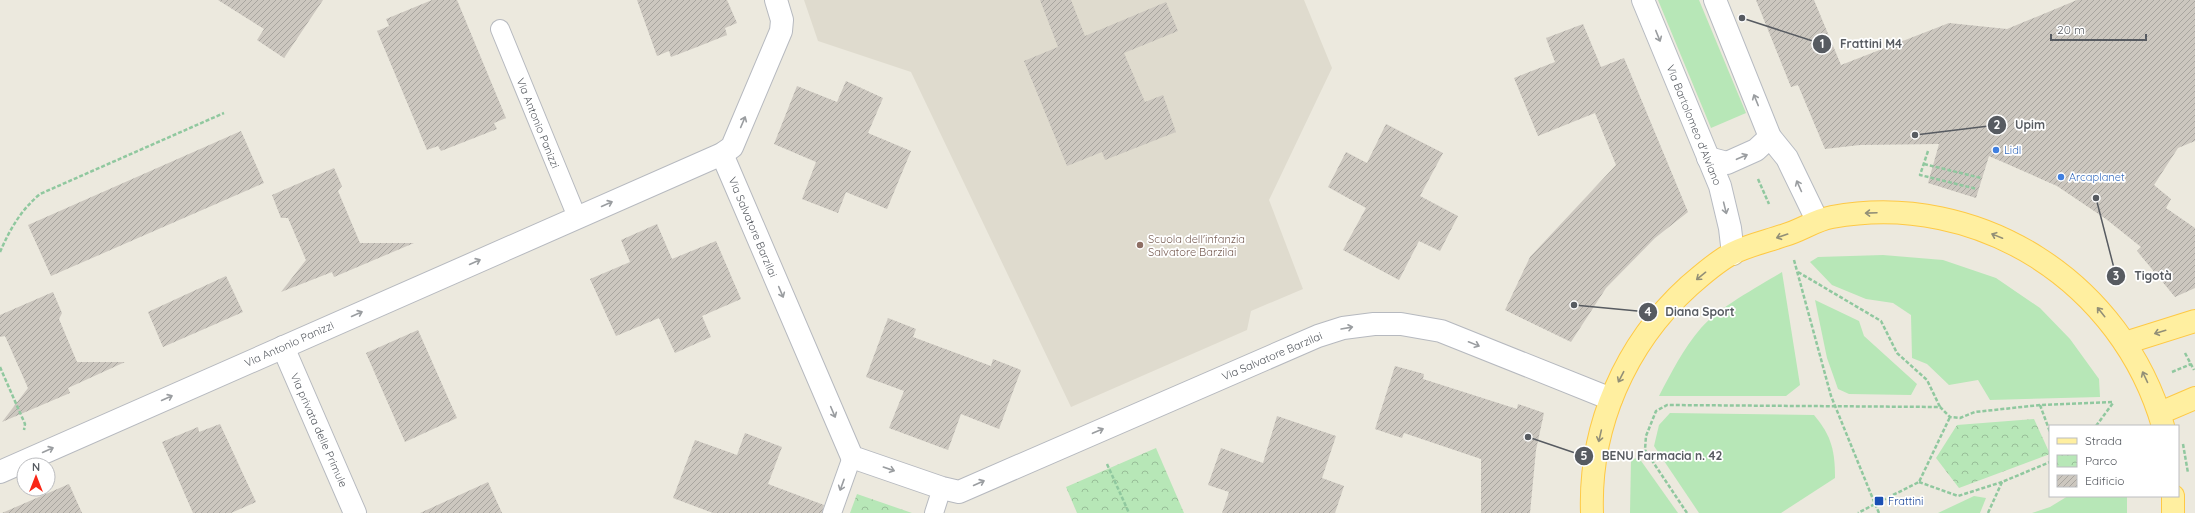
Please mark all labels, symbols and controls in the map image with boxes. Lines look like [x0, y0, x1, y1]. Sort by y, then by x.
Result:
scale bar [2051, 16, 2146, 42]
text: 20 m [2057, 22, 2085, 37]
one-way arrow [1654, 30, 1662, 42]
callout: Frattini M4 [1812, 32, 1911, 56]
text: 1 [1820, 36, 1824, 51]
text: Frattini M4 [1840, 36, 1902, 51]
street label: Via Bartolomeo d'Alviano [1663, 63, 1725, 188]
street label: Via Antonio Panizzi [513, 76, 563, 170]
one-way arrow [1751, 95, 1759, 107]
callout: Upim [1987, 113, 2053, 137]
one-way arrow [740, 117, 747, 129]
text: 2 [1994, 117, 2001, 132]
text: Upim [2015, 117, 2045, 132]
place label: Lidl [2004, 143, 2021, 157]
marker: Lidl [1991, 145, 2001, 155]
one-way arrow [1735, 152, 1747, 160]
place label: Arcaplanet [2069, 170, 2125, 184]
marker: Arcaplanet [2056, 172, 2066, 182]
street label: Via Salvatore Barzilai [726, 175, 780, 279]
one-way arrow [1795, 180, 1802, 192]
one-way arrow [601, 199, 613, 207]
one-way arrow [1722, 201, 1730, 214]
one-way arrow [1865, 209, 1878, 217]
place label: Scuola dell'infanzia Salvatore Barzilai [1148, 232, 1245, 259]
one-way arrow [1992, 232, 2004, 240]
one-way arrow [1776, 233, 1788, 241]
marker: Scuola dell'infanzia Salvatore Barzilai [1135, 240, 1145, 250]
one-way arrow [469, 258, 481, 265]
callout: Tigotà [2106, 264, 2180, 288]
text: 3 [2113, 268, 2119, 283]
text: Tigotà [2134, 268, 2172, 283]
one-way arrow [1695, 272, 1706, 281]
one-way arrow [778, 286, 786, 298]
callout: Diana Sport [1638, 300, 1743, 324]
text: 4 [1644, 304, 1652, 319]
text: Diana Sport [1665, 304, 1735, 319]
one-way arrow [2097, 307, 2106, 317]
one-way arrow [350, 310, 362, 318]
street label: Via Antonio Panizzi [242, 318, 336, 370]
one-way arrow [1340, 324, 1353, 332]
street label: Via Salvatore Barzilai [1220, 329, 1324, 383]
one-way arrow [2154, 329, 2167, 336]
one-way arrow [1467, 340, 1479, 348]
street label: Via privata delle Primule [287, 371, 351, 489]
one-way arrow [1616, 371, 1624, 383]
one-way arrow [2141, 372, 2148, 384]
one-way arrow [161, 394, 173, 401]
one-way arrow [829, 405, 837, 417]
legend [2049, 425, 2179, 497]
one-way arrow [1092, 427, 1104, 434]
one-way arrow [1595, 429, 1603, 442]
text: Strada [2085, 433, 2122, 448]
callout: BENU Farmacia n. 42 [1574, 444, 1731, 468]
one-way arrow [42, 446, 54, 453]
text: 5 [1581, 448, 1588, 463]
text: BENU Farmacia n. 42 [1602, 448, 1722, 463]
text: Parco [2085, 453, 2117, 468]
north arrow [16, 457, 56, 497]
text: N [32, 460, 40, 474]
one-way arrow [883, 466, 895, 474]
text: Edificio [2085, 473, 2125, 488]
one-way arrow [837, 478, 845, 490]
one-way arrow [973, 479, 985, 486]
place label: Frattini [1888, 494, 1923, 508]
marker: Frattini [1873, 495, 1885, 507]

